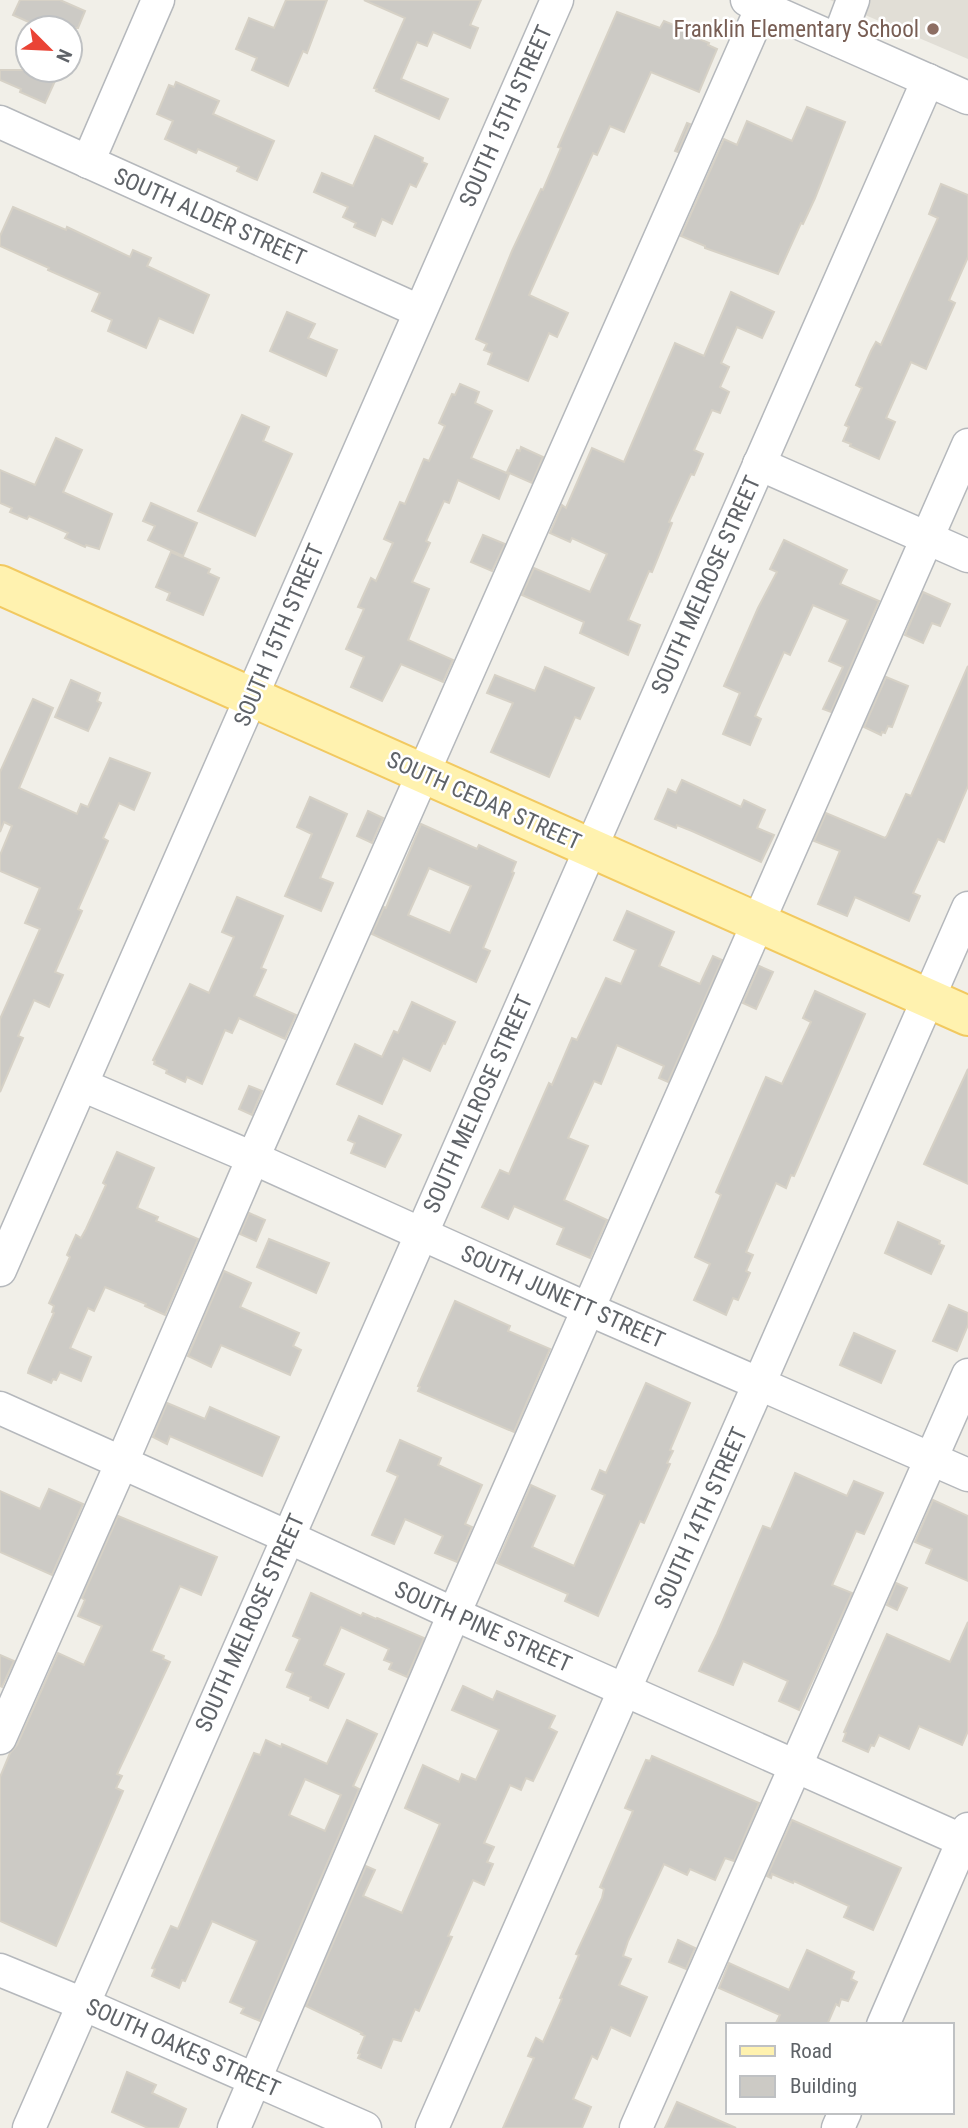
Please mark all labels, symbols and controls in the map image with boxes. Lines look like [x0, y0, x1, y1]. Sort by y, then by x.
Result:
north arrow [14, 14, 84, 84]
place label: Franklin Elementary School [674, 16, 919, 43]
street label: SOUTH 15TH STREET [454, 21, 558, 211]
marker: Franklin Elementary School [925, 21, 941, 37]
text: N [51, 46, 77, 66]
street label: SOUTH ALDER STREET [110, 162, 310, 272]
street label: SOUTH MELROSE STREET [646, 472, 766, 698]
street label: SOUTH 15TH STREET [228, 540, 330, 730]
street label: SOUTH CEDAR STREET [383, 746, 585, 856]
street label: SOUTH MELROSE STREET [418, 991, 538, 1217]
street label: SOUTH JUNETT STREET [457, 1240, 669, 1354]
street label: SOUTH 14TH STREET [649, 1423, 753, 1613]
street label: SOUTH MELROSE STREET [190, 1510, 310, 1736]
street label: SOUTH PINE STREET [390, 1576, 576, 1678]
street label: SOUTH OAKES STREET [82, 1993, 284, 2103]
legend [726, 2023, 954, 2114]
text: Road [790, 2039, 832, 2063]
text: Building [790, 2074, 857, 2098]

